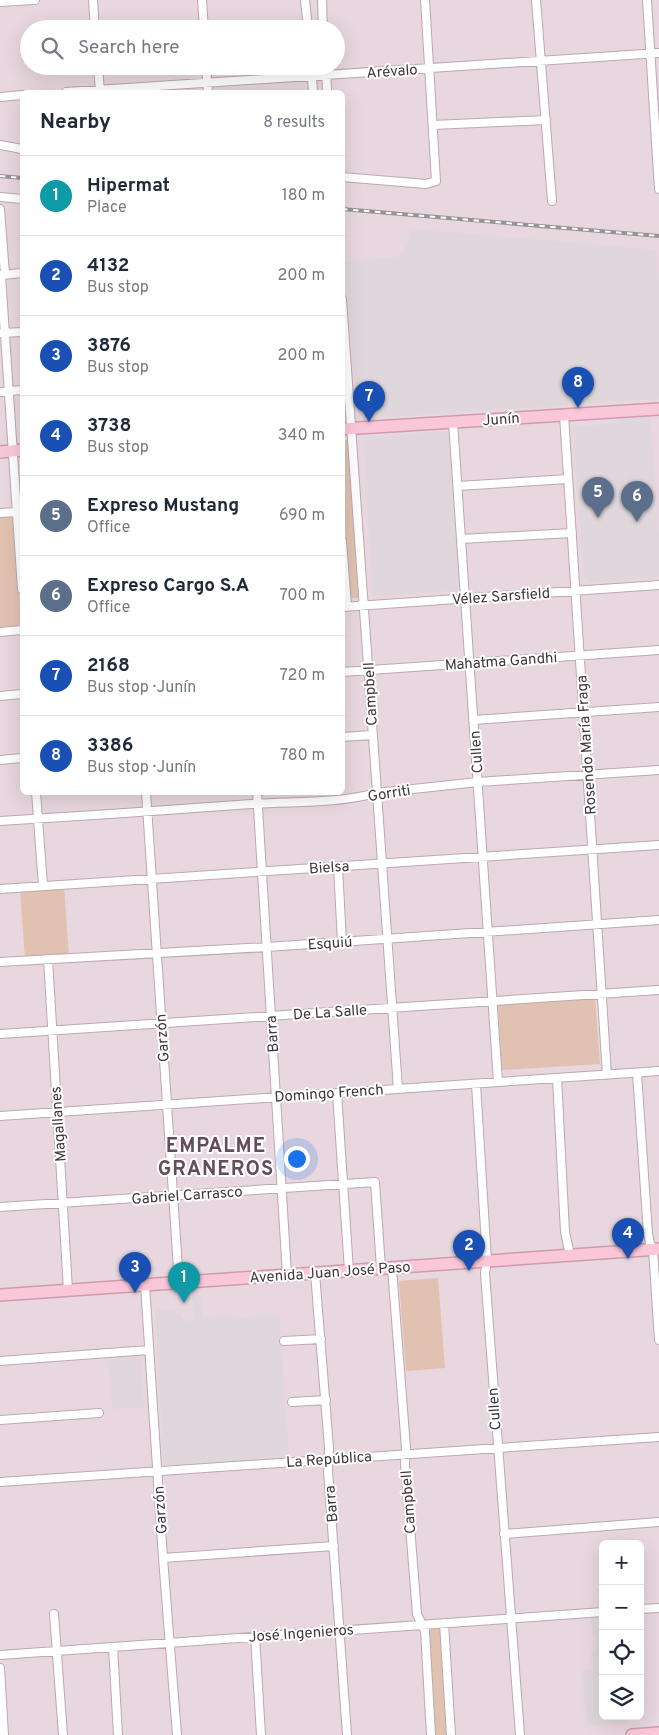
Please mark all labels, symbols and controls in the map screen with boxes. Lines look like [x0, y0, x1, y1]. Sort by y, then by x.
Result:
search box [20, 20, 345, 75]
icon: search [38, 34, 66, 62]
text: Search here [78, 36, 180, 60]
street label: Arévalo [366, 61, 418, 84]
text: Nearby [40, 109, 111, 136]
text: 8 results [263, 113, 325, 133]
text: Hipermat [87, 174, 170, 198]
text: 1 [53, 186, 59, 206]
text: 180 m [282, 186, 325, 206]
text: Place [87, 198, 127, 218]
text: 4132 [87, 254, 129, 278]
text: 2 [51, 266, 61, 286]
text: 200 m [277, 266, 325, 286]
text: Bus stop [87, 278, 149, 298]
text: 3876 [87, 334, 131, 358]
text: 3 [51, 346, 61, 366]
text: 200 m [277, 346, 325, 366]
text: Bus stop [87, 358, 149, 378]
pin: 8 [562, 367, 594, 408]
pin: 7 [353, 381, 385, 422]
street label: Junín [482, 410, 520, 431]
text: 3738 [87, 414, 131, 438]
text: 4 [51, 426, 61, 446]
text: 340 m [278, 426, 325, 446]
text: Bus stop [87, 438, 149, 458]
pin: 5 [582, 477, 614, 518]
pin: 6 [621, 481, 653, 522]
text: Expreso Mustang [87, 494, 239, 518]
text: 5 [51, 506, 61, 526]
text: 690 m [279, 506, 325, 526]
text: Office [87, 518, 130, 538]
text: Expreso Cargo S.A [87, 574, 249, 598]
street label: Vélez Sarsfield [451, 585, 551, 610]
text: 6 [51, 586, 61, 606]
text: 700 m [279, 586, 325, 606]
text: Office [87, 598, 130, 618]
street label: Mahatma Gandhi [444, 649, 558, 676]
text: 2168 [87, 654, 130, 678]
street label: Campbell [360, 662, 383, 726]
text: 7 [52, 666, 60, 686]
text: 720 m [280, 666, 325, 686]
street label: Rosendo María Fraga [573, 674, 602, 815]
text: Bus stop · Junín [87, 678, 196, 698]
street label: Cullen [467, 730, 488, 774]
text: 3386 [87, 734, 133, 758]
text: 8 [51, 746, 61, 766]
text: 780 m [280, 746, 325, 766]
text: Bus stop · Junín [87, 758, 196, 778]
street label: Gorriti [366, 782, 412, 807]
street label: Bielsa [308, 858, 350, 879]
street label: Esquiú [307, 933, 353, 956]
street label: De La Salle [292, 1001, 368, 1026]
street label: Garzón [152, 1013, 175, 1063]
street label: Barra [263, 1015, 284, 1053]
street label: Domingo French [274, 1081, 384, 1108]
street label: Magallanes [47, 1085, 72, 1162]
district label: EMPALME GRANEROS [158, 1134, 274, 1183]
your location [284, 1146, 310, 1172]
street label: Gabriel Carrasco [131, 1183, 243, 1210]
pin: 4 [612, 1218, 644, 1259]
pin: 2 [453, 1230, 485, 1271]
pin: 3 [119, 1252, 151, 1293]
street label: Avenida Juan José Paso [249, 1258, 411, 1289]
pin: 1 [168, 1262, 200, 1303]
street label: Cullen [485, 1387, 506, 1431]
street label: La República [286, 1448, 373, 1473]
street label: Campbell [398, 1469, 421, 1534]
street label: Barra [321, 1484, 344, 1523]
street label: Garzón [150, 1485, 173, 1535]
map controls [599, 1540, 644, 1720]
button: + [599, 1540, 644, 1585]
button: − [599, 1585, 644, 1630]
street label: José Ingenieros [248, 1621, 354, 1648]
button: locate [599, 1630, 644, 1675]
button: layers [599, 1675, 644, 1720]

